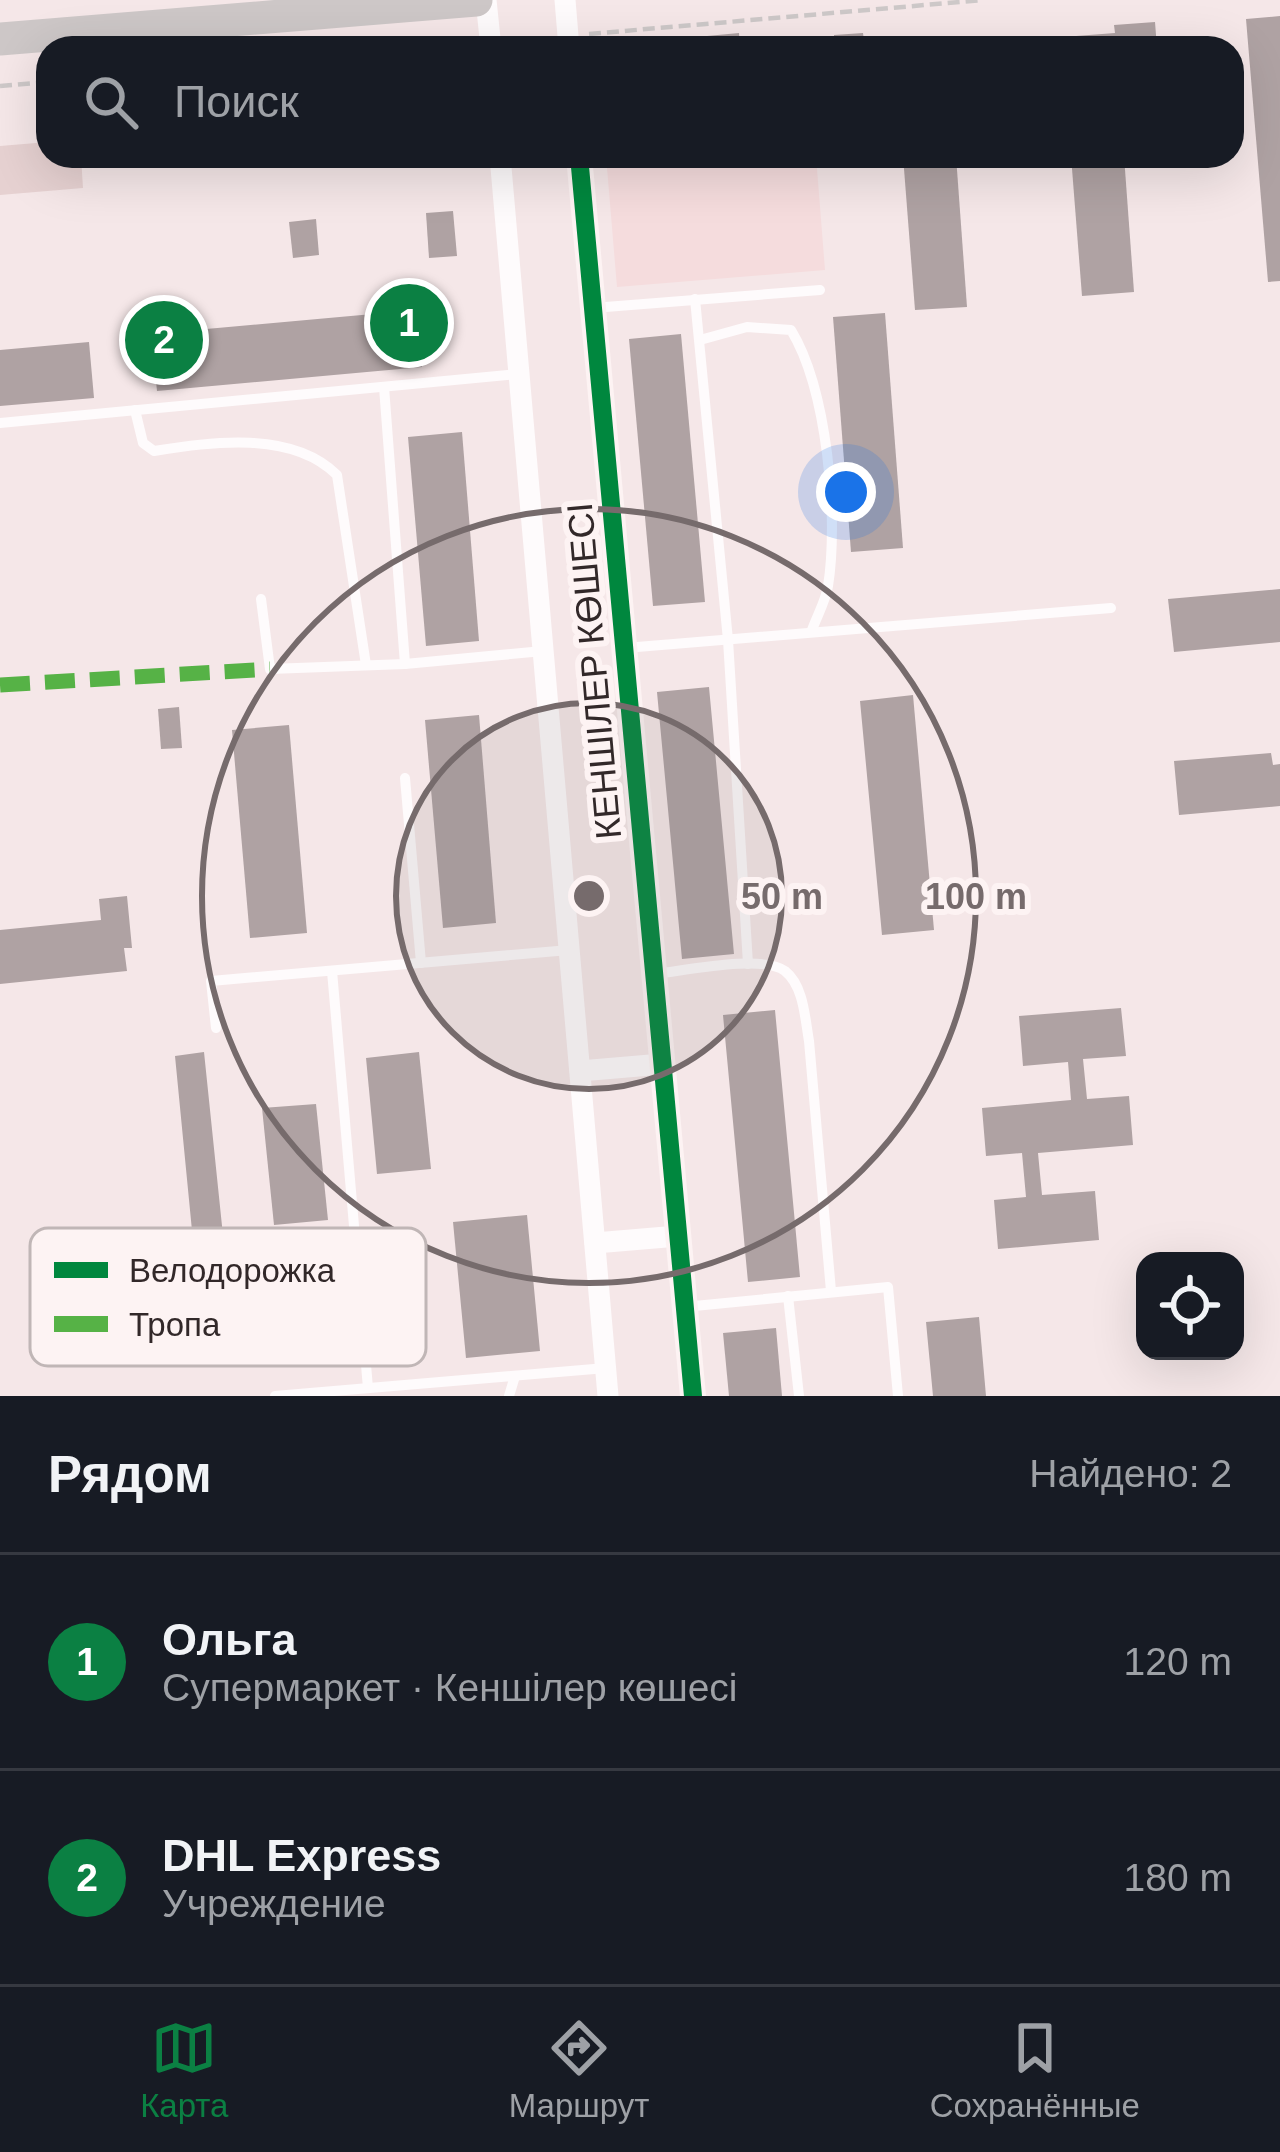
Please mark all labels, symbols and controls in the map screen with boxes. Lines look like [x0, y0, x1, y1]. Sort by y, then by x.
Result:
search box [36, 36, 1244, 168]
icon: search [78, 69, 144, 135]
text: Поиск [174, 76, 299, 127]
pin: 1 [370, 278, 448, 368]
pin: 2 [125, 295, 203, 385]
your location [816, 462, 876, 522]
street label: КЕНШІЛЕР КӨШЕСІ [559, 501, 629, 841]
centre of rings [568, 875, 610, 917]
text: 50 m [741, 876, 823, 917]
text: 100 m [925, 876, 1027, 917]
legend [30, 1228, 426, 1366]
text: Велодорожка [129, 1252, 336, 1289]
map controls [1136, 1252, 1244, 1360]
button: locate [1136, 1252, 1244, 1360]
text: Тропа [129, 1306, 221, 1343]
text: Рядом [48, 1446, 212, 1503]
text: Найдено: 2 [1029, 1452, 1232, 1495]
text: Ольга [162, 1614, 296, 1665]
text: 1 [76, 1640, 98, 1683]
text: 120 m [1124, 1640, 1232, 1683]
text: Супермаркет · Кеншілер көшесі [162, 1666, 738, 1709]
text: DHL Express [162, 1830, 441, 1881]
text: 2 [76, 1856, 98, 1899]
text: 180 m [1124, 1856, 1232, 1899]
text: Учреждение [162, 1882, 386, 1925]
tab: Карта [140, 2015, 228, 2125]
tab: Маршрут [509, 2015, 649, 2125]
tab: Сохранённые [930, 2015, 1140, 2125]

